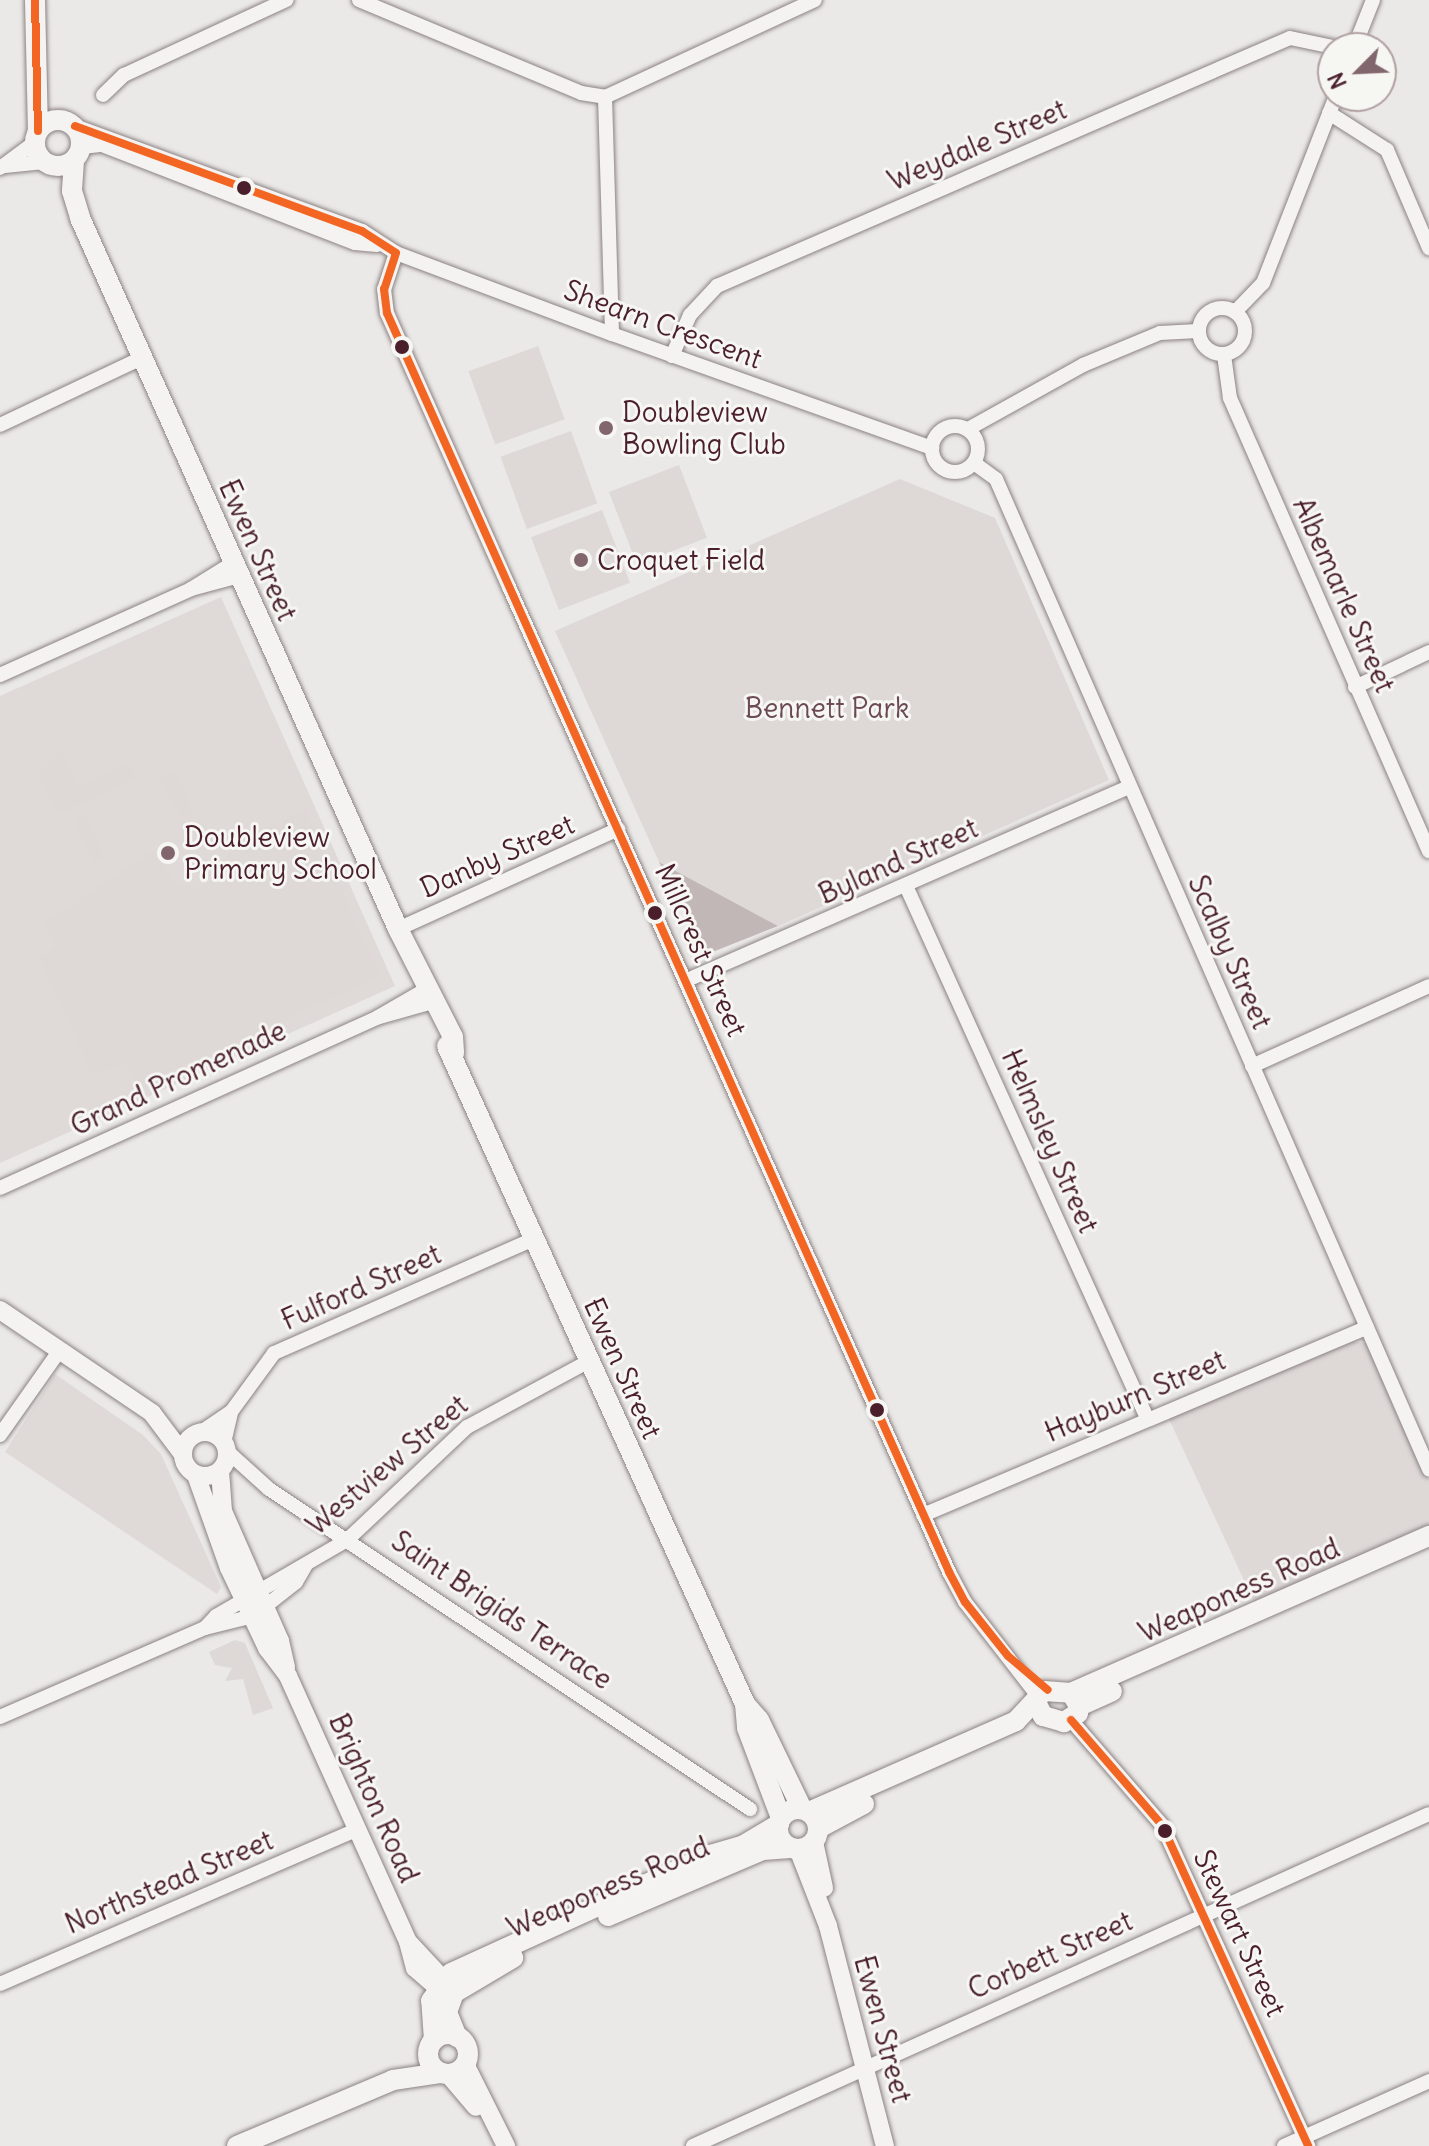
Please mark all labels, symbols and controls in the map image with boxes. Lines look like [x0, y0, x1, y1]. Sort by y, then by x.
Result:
north arrow [1317, 32, 1397, 112]
text: N [1321, 68, 1353, 94]
street label: Weydale Street [883, 92, 1071, 198]
unlabelled marker [236, 180, 252, 196]
street label: Shearn Crescent [560, 273, 766, 375]
unlabelled marker [394, 339, 410, 355]
place label: Doubleview Bowling Club [622, 395, 786, 461]
marker: Doubleview Bowling Club [597, 419, 615, 437]
street label: Ewen Street [212, 474, 304, 626]
street label: Albemarle Street [1286, 492, 1402, 698]
place label: Croquet Field [597, 543, 765, 577]
marker: Croquet Field [572, 551, 590, 569]
park label: Bennett Park [745, 691, 909, 725]
street label: Danby Street [415, 807, 579, 905]
street label: Byland Street [813, 811, 983, 911]
place label: Doubleview Primary School [184, 820, 377, 886]
marker: Doubleview Primary School [159, 844, 177, 862]
street label: Millcrest Street [648, 859, 754, 1041]
street label: Scalby Street [1181, 870, 1279, 1034]
unlabelled marker [647, 905, 663, 921]
street label: Grand Promenade [65, 1013, 291, 1143]
street label: Helmsley Street [995, 1044, 1105, 1238]
street label: Fulford Street [276, 1237, 446, 1337]
street label: Ewen Street [577, 1292, 669, 1444]
street label: Hayburn Street [1040, 1343, 1230, 1449]
street label: Westview Street [300, 1388, 474, 1542]
unlabelled marker [869, 1402, 885, 1418]
street label: Saint Brigids Terrace [385, 1524, 619, 1696]
street label: Weaponess Road [1133, 1531, 1345, 1649]
street label: Brighton Road [322, 1708, 426, 1888]
street label: Northstead Street [60, 1823, 278, 1941]
unlabelled marker [1157, 1823, 1173, 1839]
street label: Weaponess Road [502, 1829, 714, 1945]
street label: Stewart Street [1187, 1845, 1293, 2021]
street label: Corbett Street [963, 1904, 1137, 2006]
street label: Ewen Street [847, 1952, 919, 2106]

